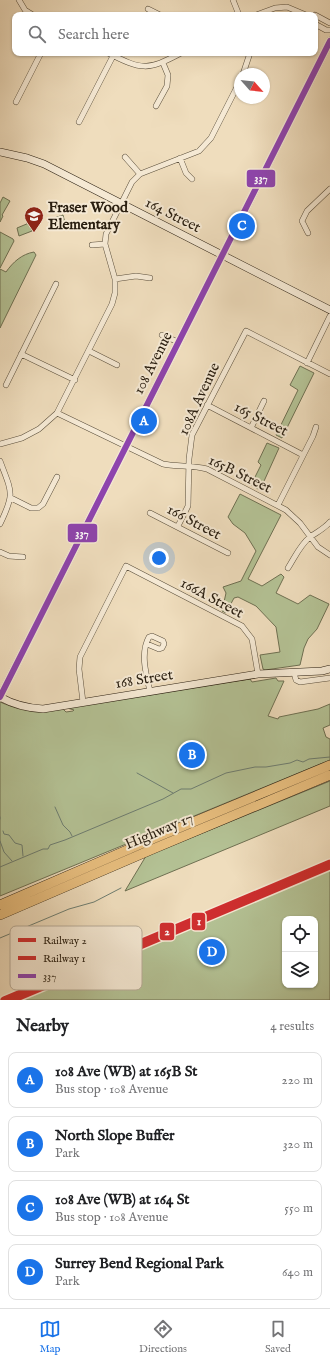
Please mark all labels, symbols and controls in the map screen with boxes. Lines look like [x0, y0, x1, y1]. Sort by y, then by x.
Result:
search box [12, 12, 318, 56]
icon: search [26, 23, 48, 45]
text: Search here [58, 25, 129, 44]
north arrow [234, 68, 270, 104]
line badge: 337 [246, 169, 276, 188]
text: 337 [254, 172, 268, 186]
street label: 164 Street [142, 193, 204, 237]
place label: Fraser Wood Elementary [48, 198, 129, 234]
school or university icon: Fraser Wood Elementary [23, 205, 45, 233]
pin: C [229, 211, 255, 241]
street label: 108 Avenue [129, 328, 177, 398]
street label: 108A Avenue [174, 360, 224, 438]
street label: 165 Street [231, 397, 291, 441]
pin: A [131, 406, 157, 436]
street label: 165B Street [205, 451, 275, 497]
street label: 166 Street [164, 500, 224, 544]
line badge: 337 [67, 523, 98, 543]
text: 337 [75, 527, 89, 541]
your location [149, 548, 169, 568]
street label: 166A Street [177, 573, 247, 623]
street label: 168 Street [114, 665, 174, 693]
pin: B [179, 740, 205, 770]
street label: Highway 17 [122, 808, 196, 854]
line badge: 1 [191, 912, 206, 931]
text: 1 [197, 915, 201, 929]
map controls [282, 916, 318, 988]
button: locate [282, 916, 318, 952]
line badge: 2 [159, 922, 175, 941]
text: 2 [164, 925, 170, 939]
legend [10, 926, 142, 990]
text: Railway 2 [43, 934, 87, 948]
pin: D [199, 937, 225, 967]
text: Railway 1 [43, 952, 86, 966]
button: layers [282, 952, 318, 988]
text: 337 [43, 970, 56, 984]
text: Nearby [16, 1016, 69, 1037]
text: 4 results [270, 1018, 314, 1035]
text: 108 Ave (WB) at 165B St [55, 1062, 198, 1081]
text: A [26, 1072, 34, 1089]
text: 220 m [282, 1072, 313, 1089]
text: Bus stop · 108 Avenue [55, 1081, 168, 1098]
text: North Slope Buffer [55, 1126, 175, 1145]
text: B [26, 1136, 34, 1153]
text: 320 m [283, 1136, 313, 1153]
text: Park [55, 1145, 80, 1162]
text: 108 Ave (WB) at 164 St [55, 1190, 189, 1209]
text: C [25, 1200, 35, 1217]
text: 550 m [284, 1200, 313, 1217]
text: Bus stop · 108 Avenue [55, 1209, 168, 1226]
text: Surrey Bend Regional Park [55, 1254, 224, 1273]
text: D [25, 1264, 35, 1281]
text: 640 m [282, 1264, 313, 1281]
text: Park [55, 1273, 80, 1290]
tab: Map [39, 1318, 61, 1356]
tab: Directions [139, 1318, 187, 1356]
tab: Saved [265, 1318, 291, 1356]

